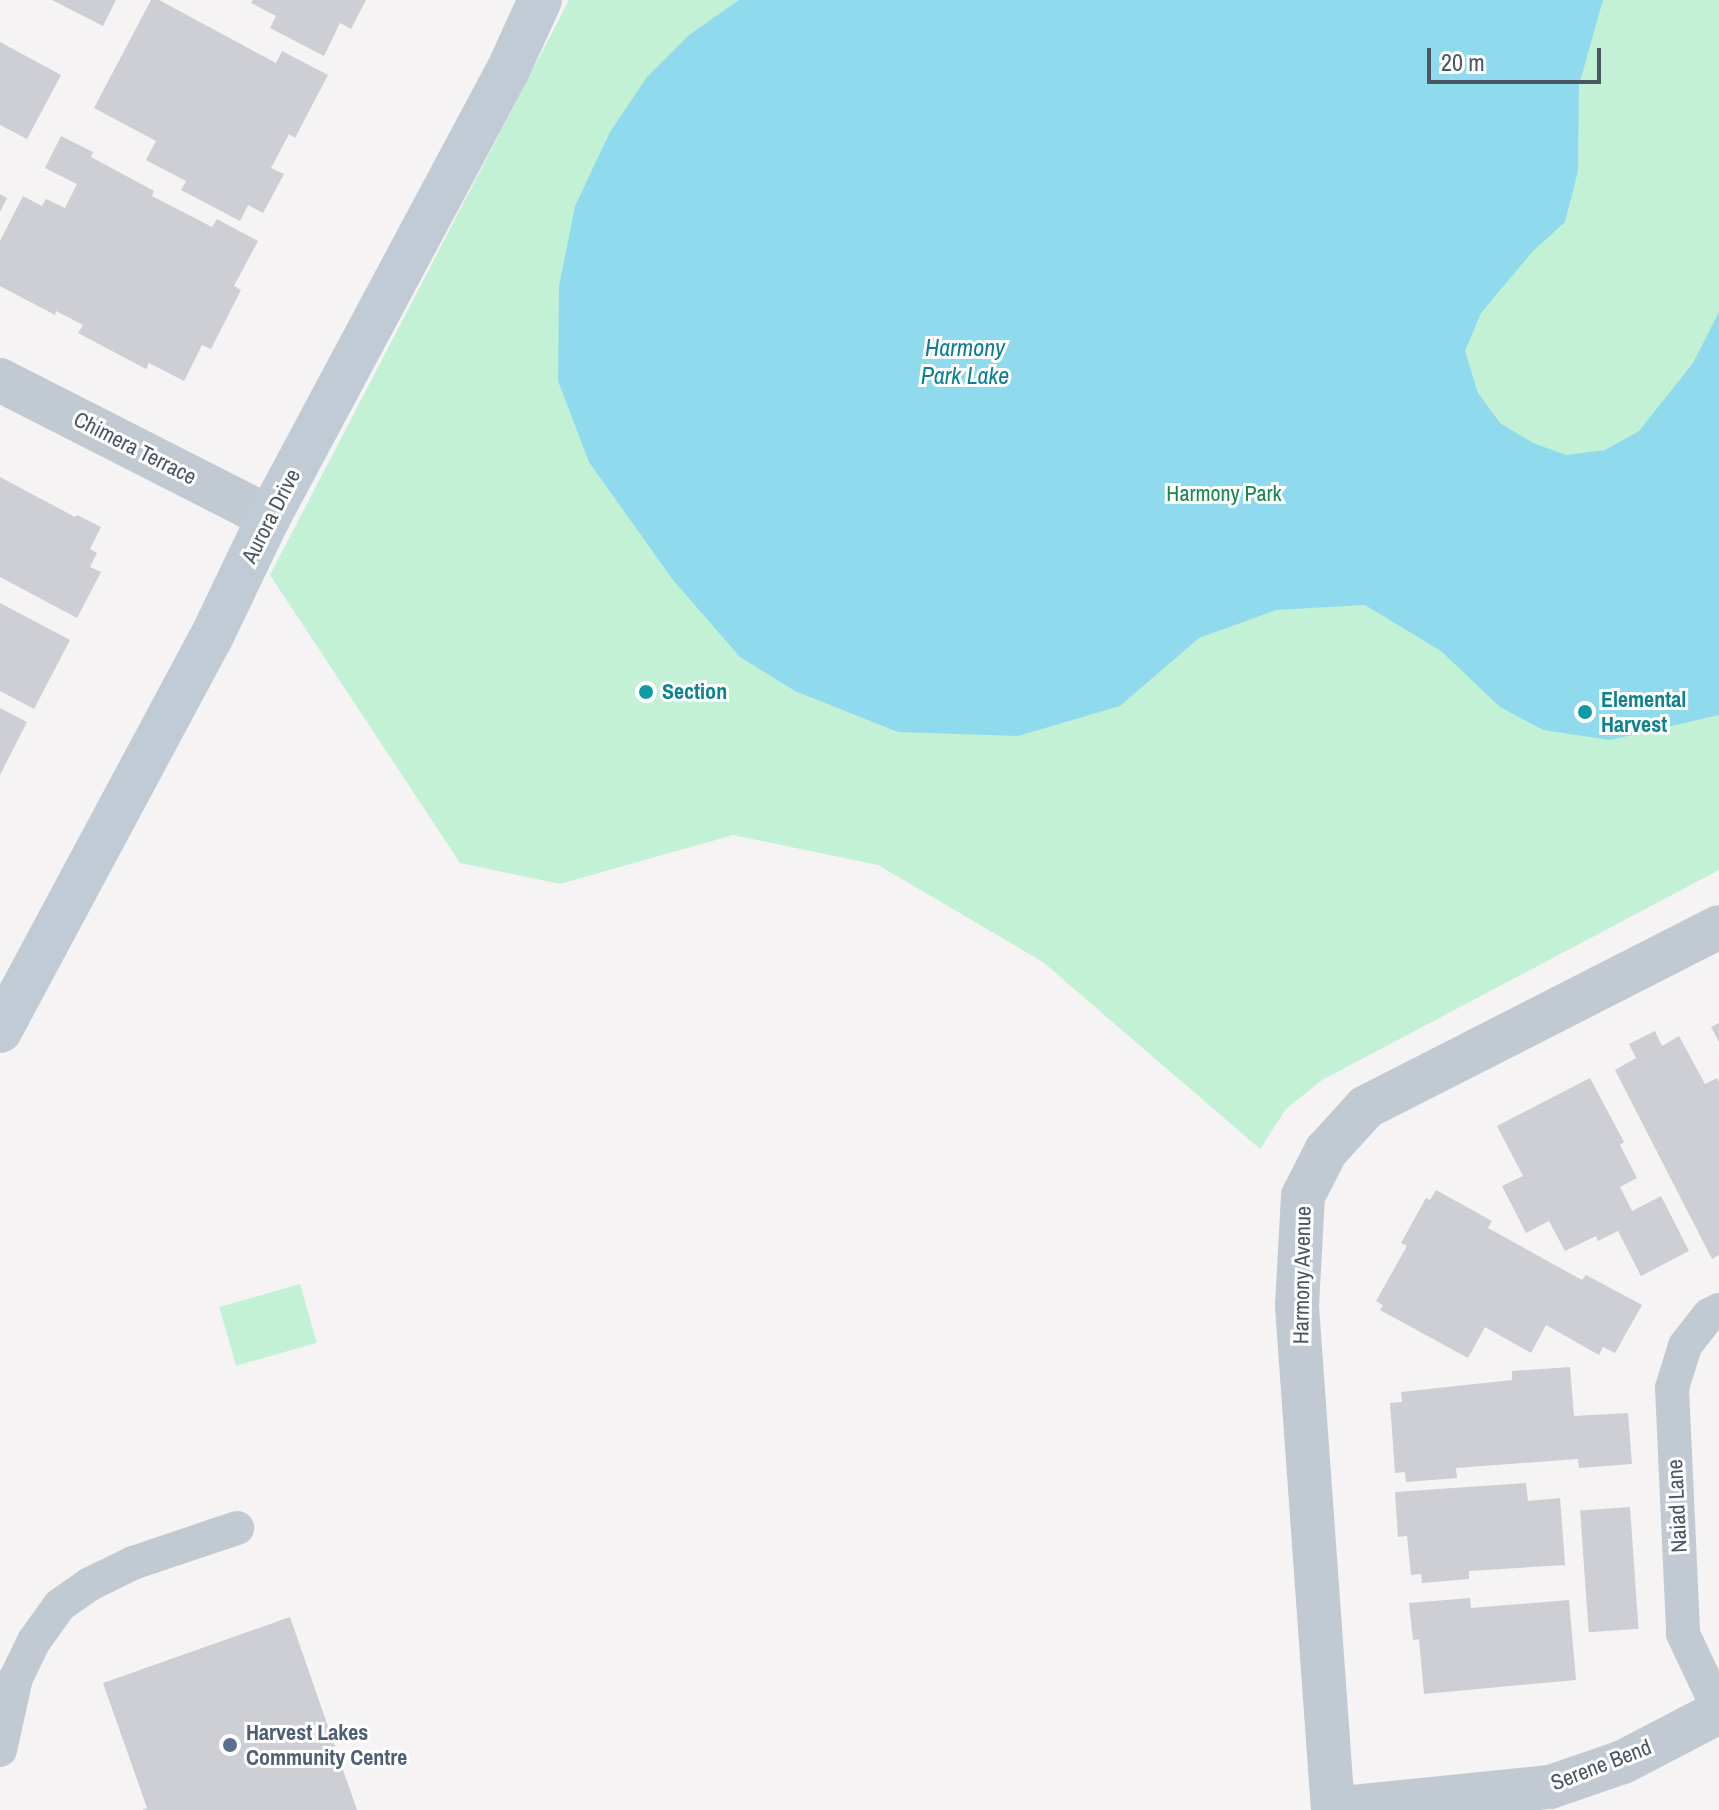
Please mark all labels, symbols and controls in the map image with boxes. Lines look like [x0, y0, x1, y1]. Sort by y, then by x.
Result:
scale bar [1431, 32, 1605, 82]
text: 20 m [1441, 46, 1485, 78]
water label: Harmony Park Lake [921, 334, 1009, 390]
street label: Chimera Terrace [69, 406, 201, 490]
street label: Aurora Drive [236, 464, 306, 568]
park label: Harmony Park [1166, 481, 1282, 507]
place label: Section [662, 679, 727, 705]
marker: Section [637, 683, 655, 701]
place label: Elemental Harvest [1601, 686, 1686, 738]
marker: Elemental Harvest [1576, 703, 1594, 721]
street label: Harmony Avenue [1288, 1205, 1316, 1345]
street label: Naiad Lane [1661, 1459, 1693, 1553]
place label: Harvest Lakes Community Centre [246, 1719, 407, 1770]
street label: Serene Bend [1547, 1734, 1655, 1796]
marker: Harvest Lakes Community Centre [221, 1736, 239, 1754]

